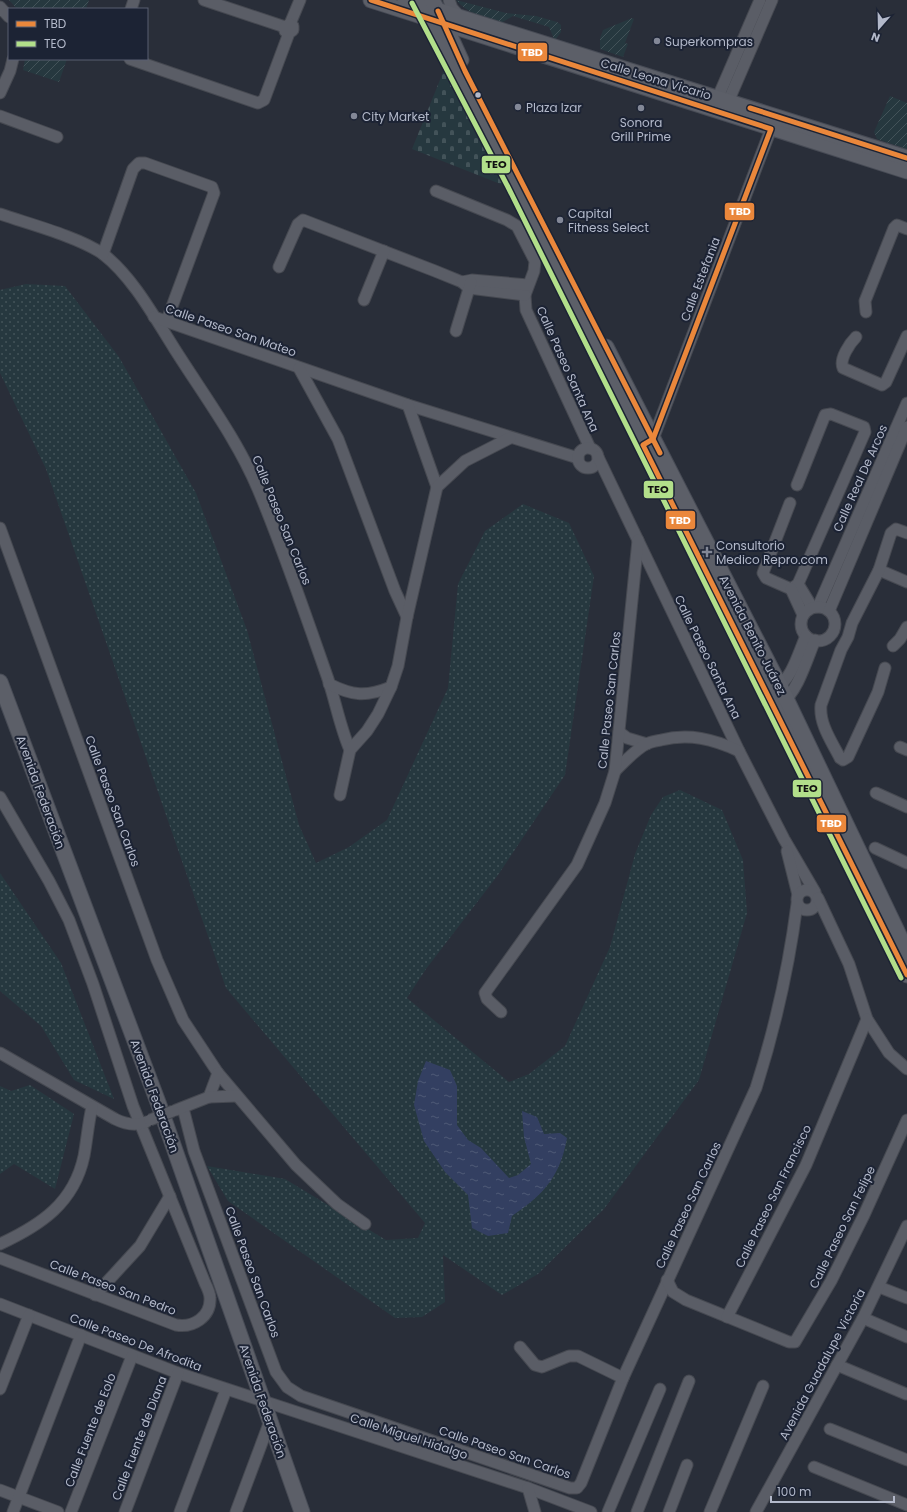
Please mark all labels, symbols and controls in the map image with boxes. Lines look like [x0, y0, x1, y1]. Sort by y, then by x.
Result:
legend [8, 8, 148, 60]
north arrow [859, 8, 899, 48]
text: TBD [44, 15, 66, 32]
text: N [869, 28, 882, 46]
place label: Superkompras [665, 33, 753, 50]
text: TEO [44, 35, 66, 52]
marker: Superkompras [652, 36, 662, 46]
line badge: TBD [517, 42, 548, 62]
text: TBD [521, 44, 543, 60]
street label: Calle Leona Vicario [599, 54, 714, 104]
unlabelled marker [473, 90, 483, 100]
place label: Plaza Izar [526, 99, 582, 116]
marker: Plaza Izar [513, 102, 523, 112]
marker: Sonora Grill Prime [636, 103, 646, 113]
place label: City Market [362, 108, 429, 125]
marker: City Market [349, 111, 359, 121]
place label: Sonora Grill Prime [611, 114, 671, 145]
line badge: TEO [481, 155, 511, 174]
text: TEO [485, 156, 507, 172]
line badge: TBD [724, 202, 755, 221]
text: TBD [729, 203, 751, 219]
place label: Capital Fitness Select [568, 205, 649, 236]
marker: Capital Fitness Select [555, 215, 565, 225]
street label: Calle Estefania [676, 234, 724, 324]
street label: Calle Paseo San Mateo [163, 300, 299, 361]
street label: Calle Paseo Santa Ana [533, 303, 603, 435]
street label: Calle Real De Arcos [829, 422, 891, 534]
street label: Calle Paseo San Carlos [248, 453, 316, 587]
line badge: TEO [643, 480, 674, 499]
text: TEO [647, 481, 669, 497]
line badge: TBD [665, 510, 696, 530]
text: TBD [669, 512, 691, 528]
place label: Consultorio Medico Repro.com [716, 537, 828, 568]
marker: Consultorio Medico Repro.com [701, 546, 713, 558]
street label: Avenida Benito Juárez [715, 572, 791, 698]
street label: Calle Paseo Santa Ana [671, 592, 745, 722]
street label: Calle Paseo San Carlos [593, 630, 625, 770]
street label: Avenida Federación [13, 733, 69, 851]
street label: Calle Paseo San Carlos [81, 733, 145, 869]
line badge: TEO [792, 779, 822, 798]
text: TEO [796, 780, 818, 796]
line badge: TBD [816, 814, 847, 833]
text: TBD [820, 815, 842, 831]
street label: Avenida Federación [127, 1037, 183, 1155]
street label: Calle Paseo San Francisco [731, 1121, 815, 1270]
street label: Calle Paseo San Carlos [651, 1139, 725, 1271]
street label: Calle Paseo San Felipe [805, 1163, 879, 1291]
street label: Calle Paseo San Carlos [221, 1204, 285, 1340]
street label: Calle Paseo San Pedro [47, 1255, 179, 1319]
street label: Avenida Guadalupe Victoria [775, 1285, 869, 1443]
street label: Calle Paseo De Afrodita [67, 1309, 205, 1375]
street label: Avenida Federación [236, 1342, 290, 1460]
street label: Calle Fuente de Eolo [60, 1370, 120, 1490]
street label: Calle Fuente de Diana [107, 1373, 171, 1503]
street label: Calle Miguel Hidalgo [348, 1409, 470, 1463]
street label: Calle Paseo San Carlos [437, 1421, 573, 1483]
scale bar [771, 1478, 894, 1504]
text: 100 m [777, 1483, 811, 1500]

